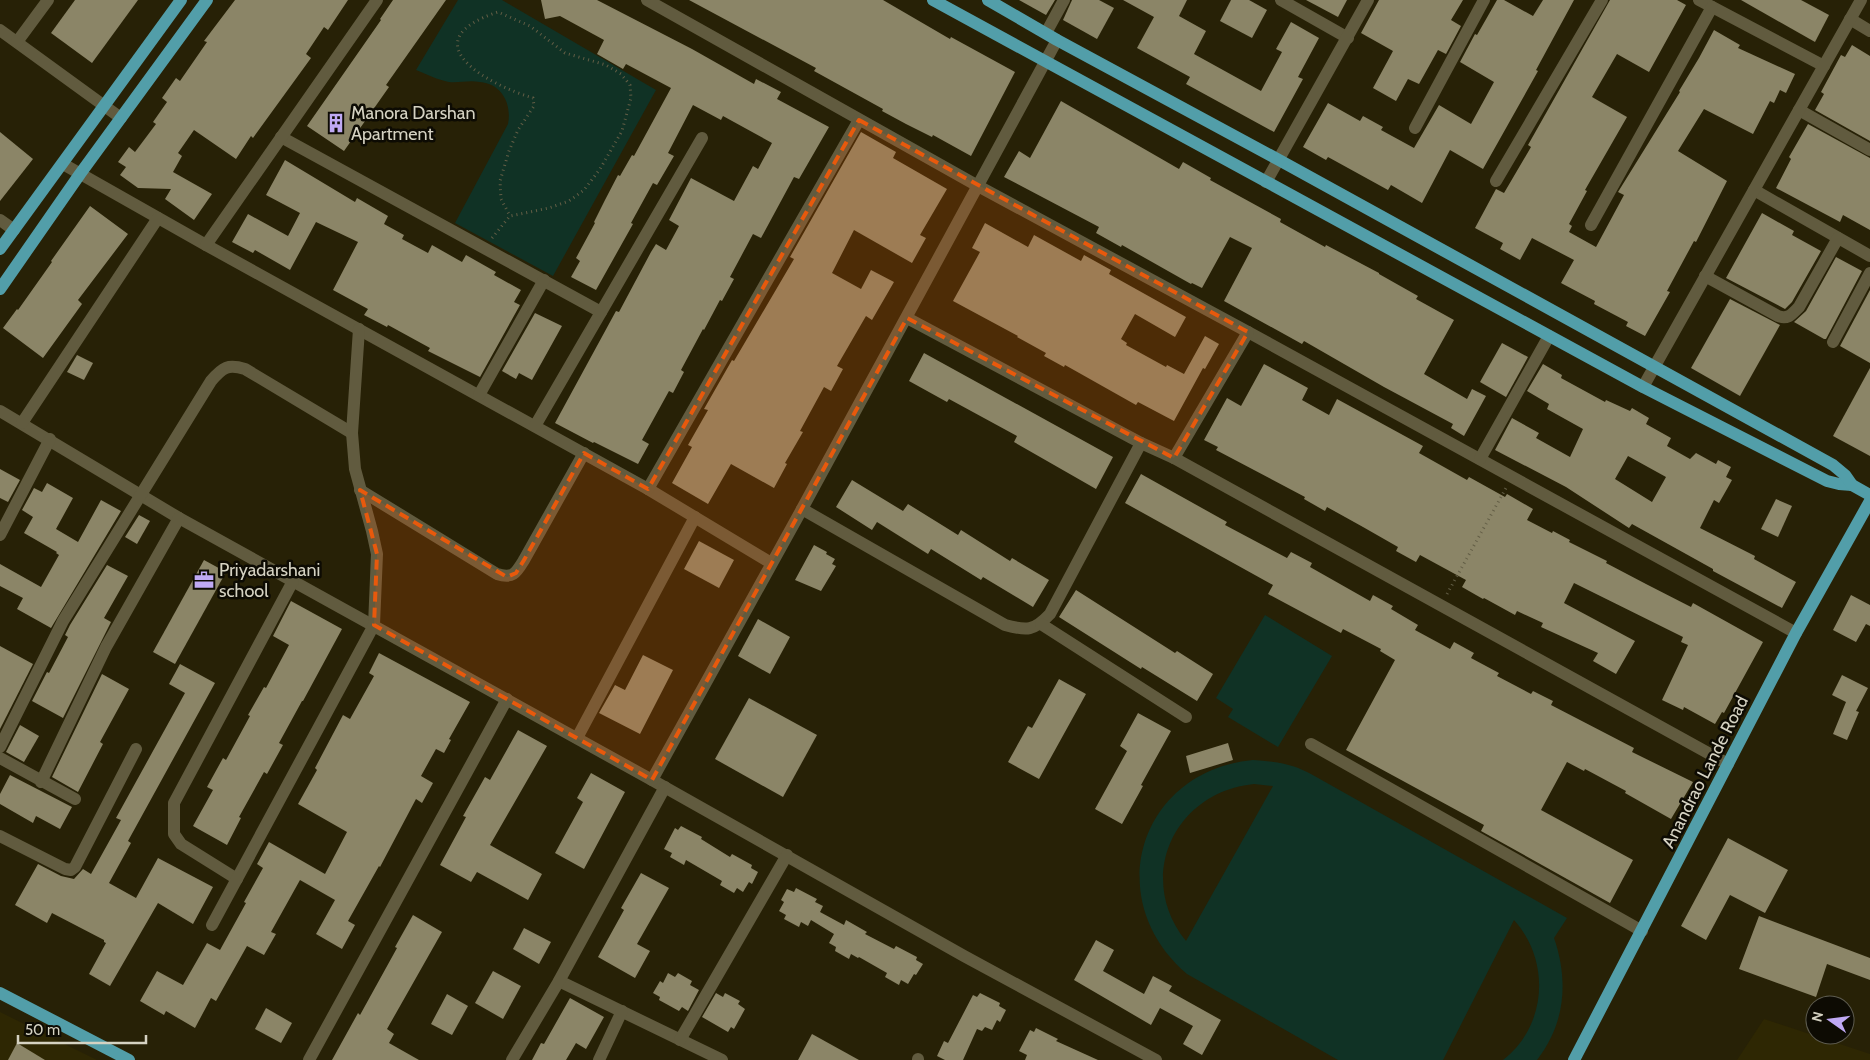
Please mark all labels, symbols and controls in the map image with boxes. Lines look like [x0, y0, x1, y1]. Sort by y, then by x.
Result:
place label: Manora Darshan Apartment [351, 102, 476, 145]
building icon: Manora Darshan Apartment [325, 112, 347, 134]
place label: Priyadarshani school [219, 559, 320, 602]
office icon: Priyadarshani school [193, 569, 215, 591]
street label: Anandrao Lande Road [1657, 692, 1753, 852]
north arrow [1805, 995, 1855, 1045]
text: N [1807, 1010, 1827, 1024]
scale bar [18, 1012, 145, 1044]
text: 50 m [25, 1021, 60, 1039]

